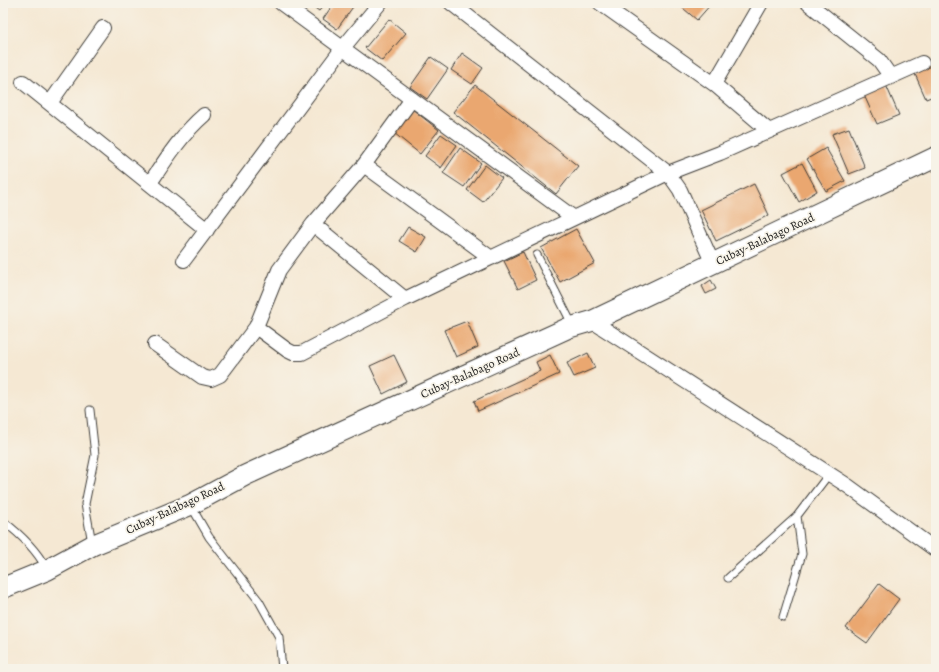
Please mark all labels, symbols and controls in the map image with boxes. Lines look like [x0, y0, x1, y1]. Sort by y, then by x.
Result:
street label: Cubay-Balabago Road [713, 209, 817, 269]
street label: Cubay-Balabago Road [418, 344, 523, 402]
street label: Cubay-Balabago Road [123, 478, 227, 538]

